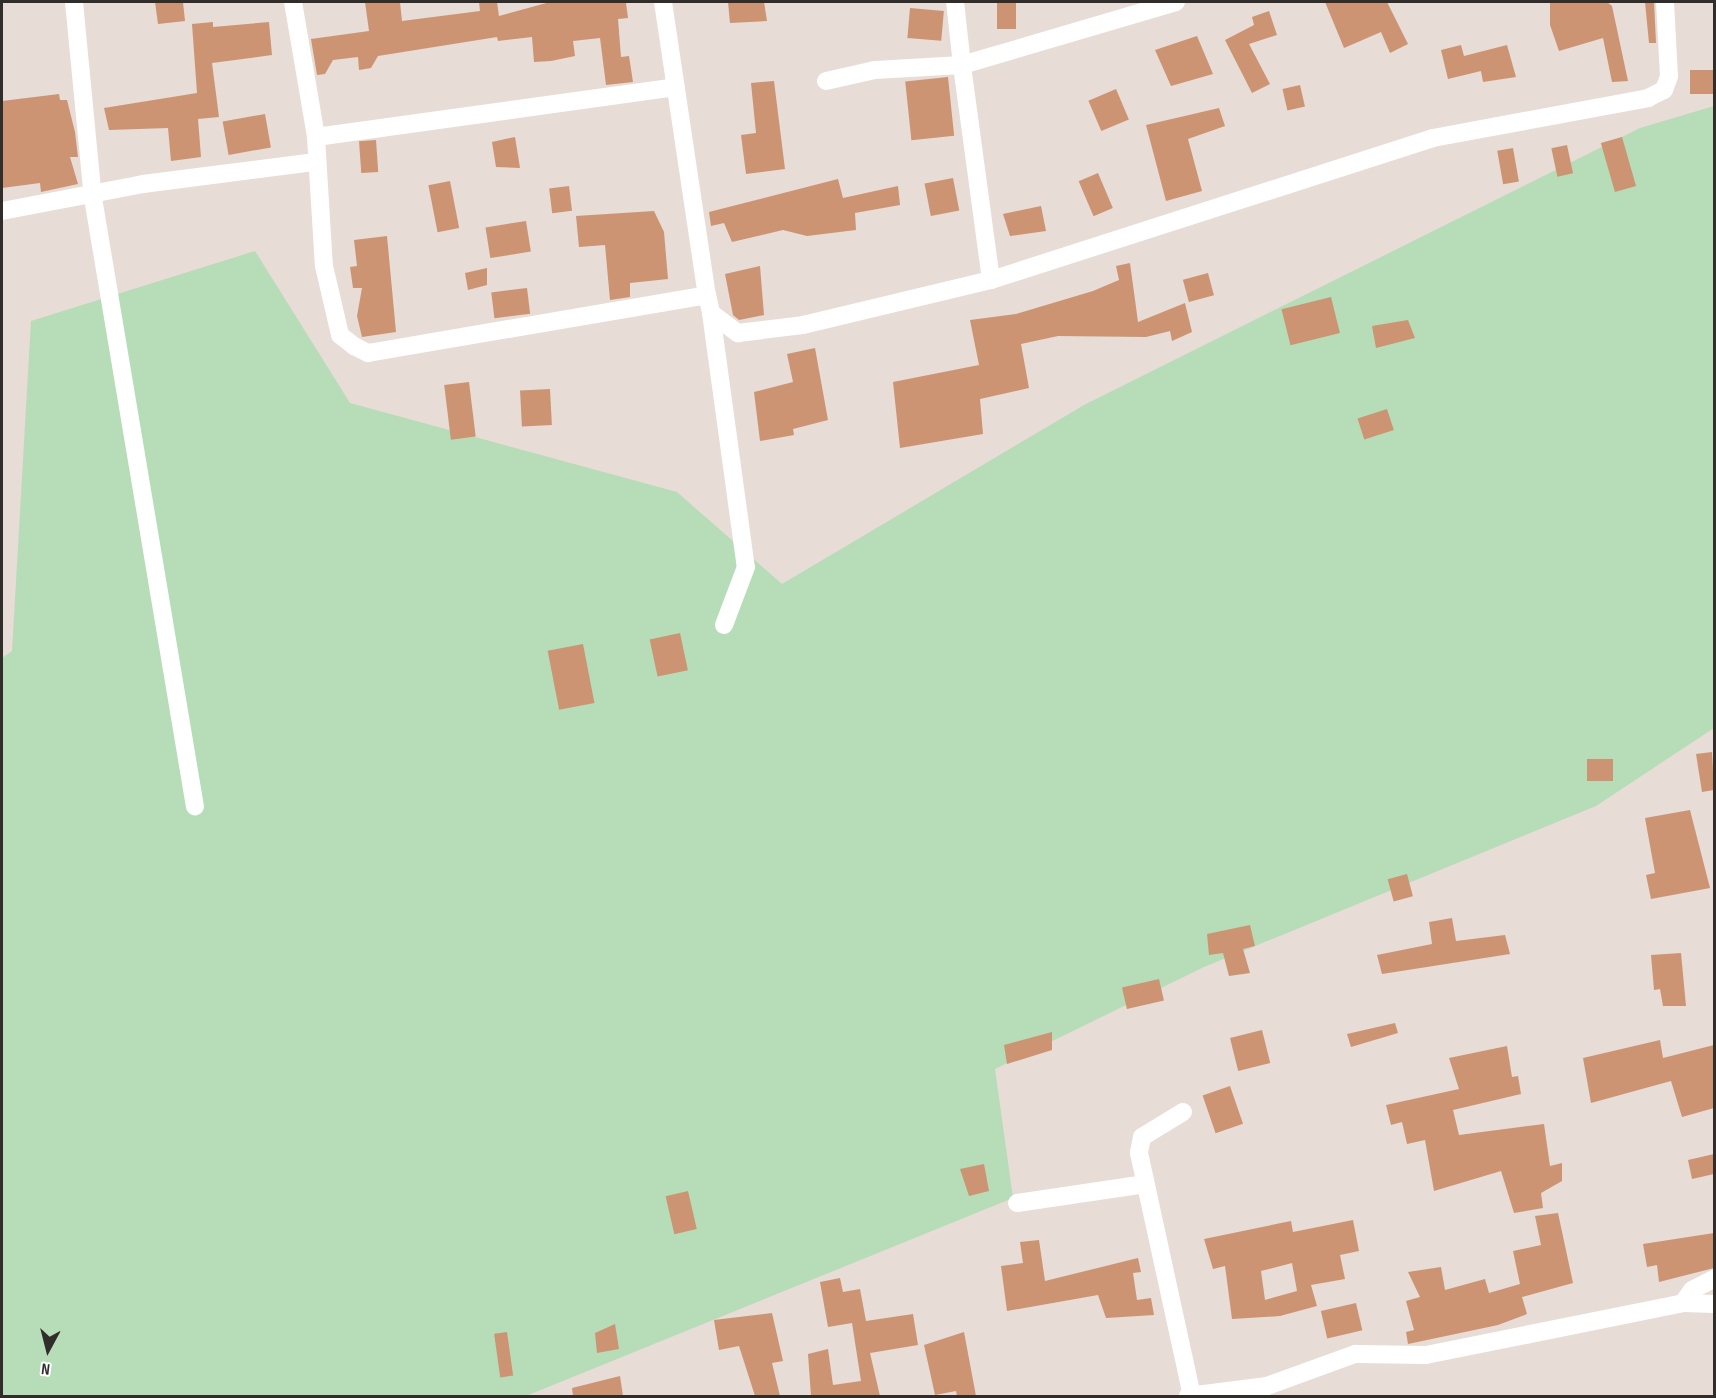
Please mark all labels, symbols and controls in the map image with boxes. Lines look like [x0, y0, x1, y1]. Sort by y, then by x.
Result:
north arrow [18, 1320, 78, 1380]
text: N [40, 1358, 51, 1378]

